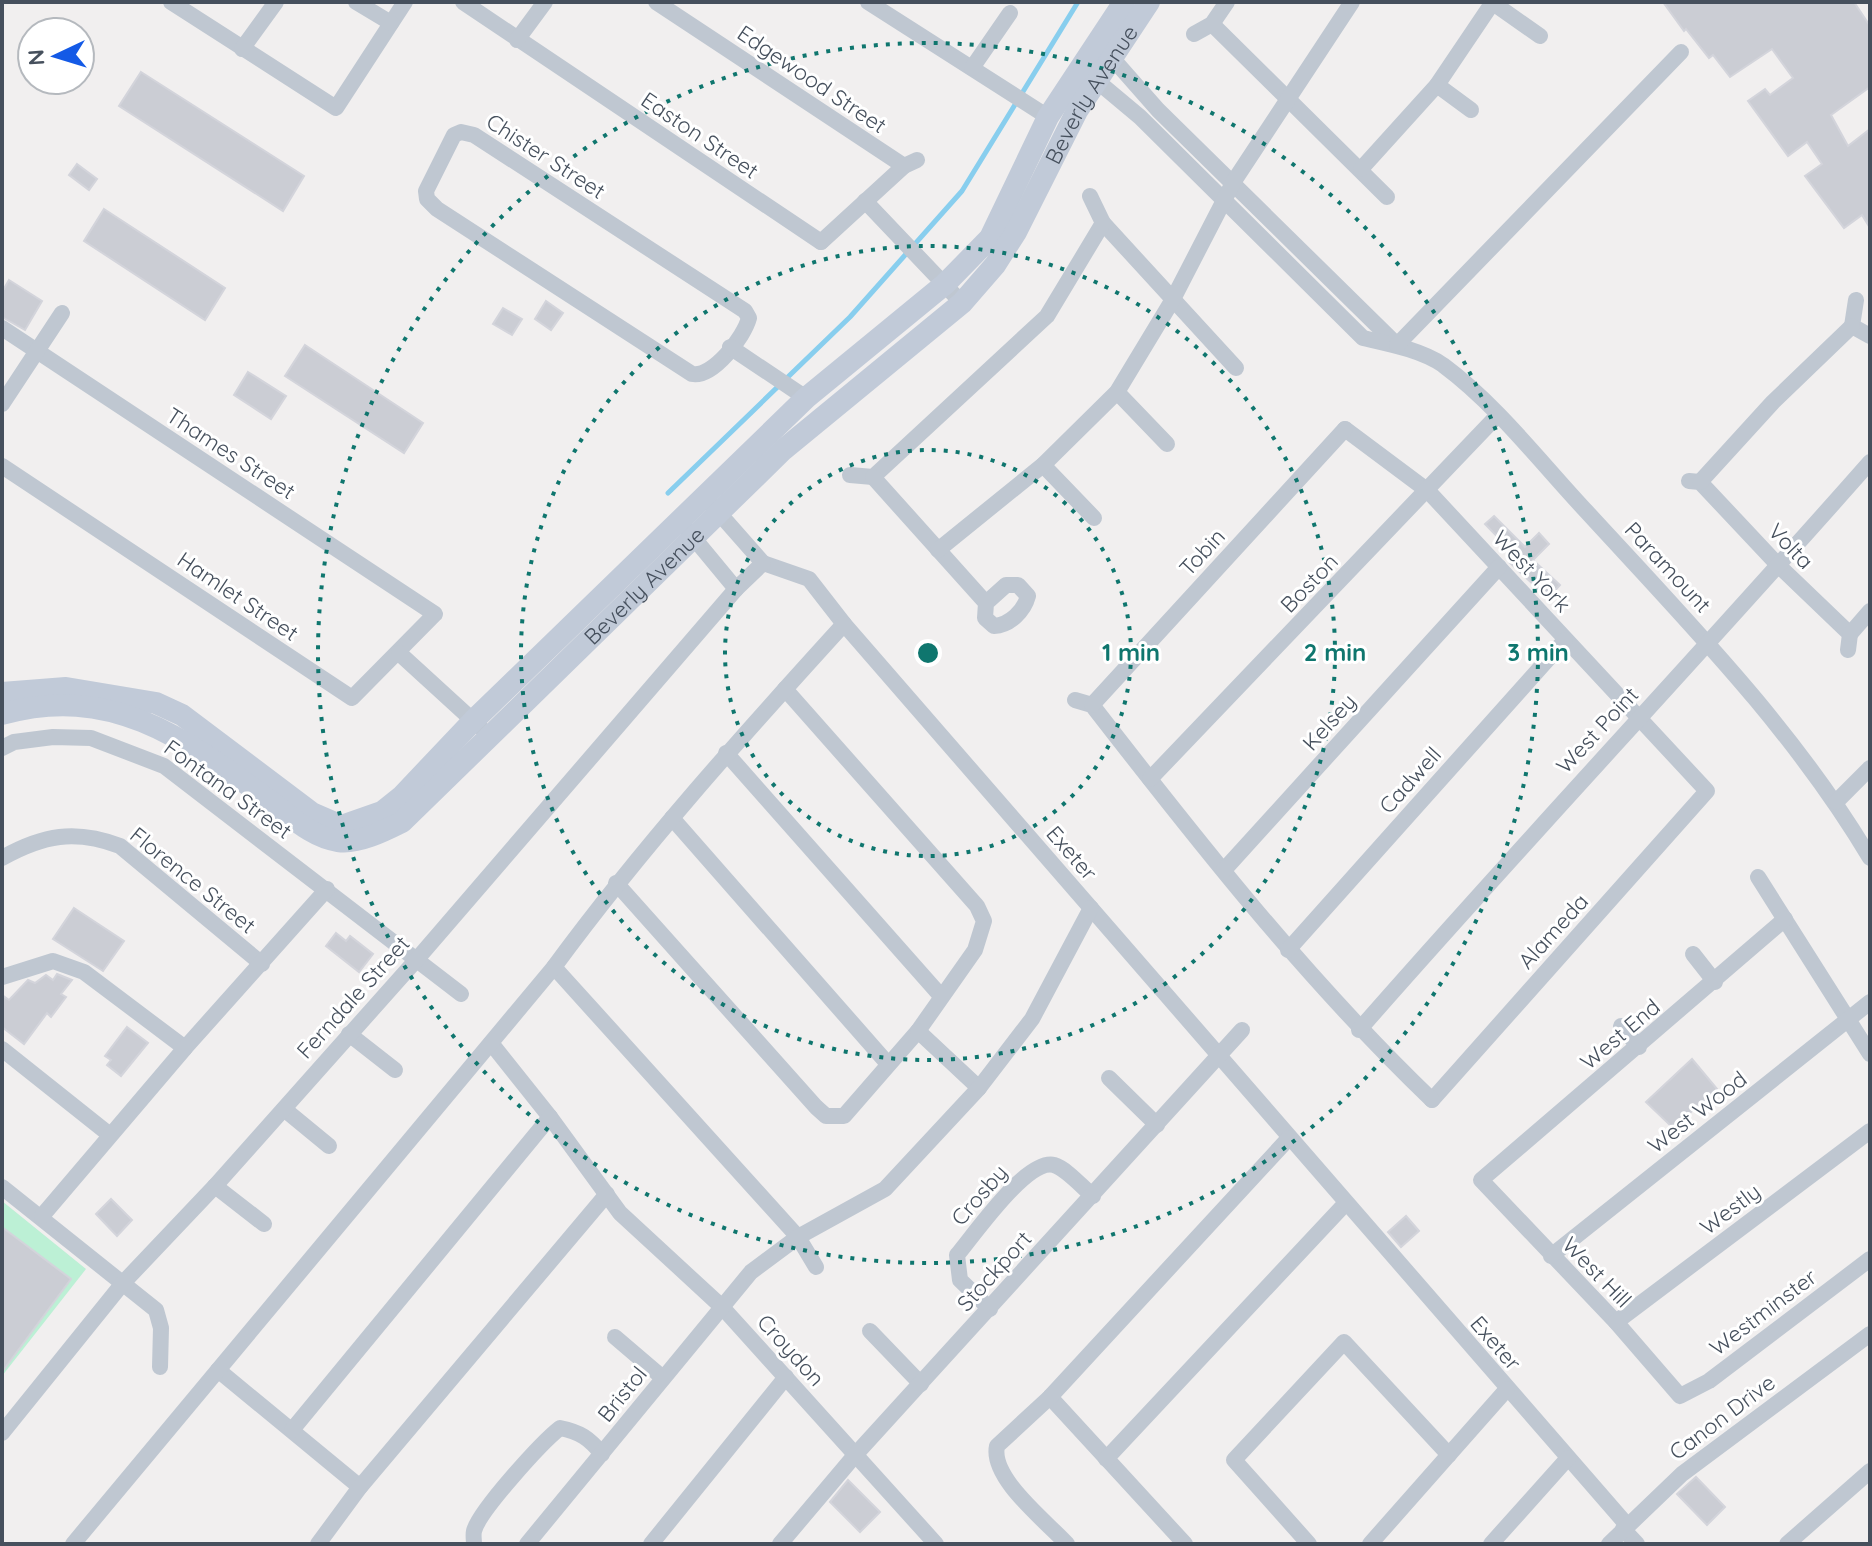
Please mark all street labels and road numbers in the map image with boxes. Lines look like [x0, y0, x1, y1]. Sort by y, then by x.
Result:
street label: Edgewood Street [732, 19, 892, 139]
street label: Beverly Avenue [1039, 20, 1144, 169]
street label: Easton Street [636, 85, 764, 185]
street label: Chister Street [481, 107, 611, 205]
street label: Thames Street [161, 401, 301, 505]
street label: Paramount [1619, 516, 1717, 618]
street label: Volta [1762, 517, 1820, 575]
street label: Beverly Avenue [578, 521, 710, 651]
street label: Tobin [1173, 522, 1231, 582]
street label: West York [1487, 524, 1577, 618]
street label: Hamlet Street [172, 545, 304, 647]
street label: Boston [1274, 548, 1344, 618]
street label: West Point [1550, 681, 1644, 779]
street label: Kelsey [1296, 688, 1362, 756]
street label: Fontana Street [159, 733, 297, 845]
street label: Cadwell [1373, 741, 1447, 819]
street label: Exeter [1041, 820, 1104, 887]
street label: Florence Street [124, 821, 262, 939]
street label: Alameda [1512, 888, 1594, 974]
street label: Ferndale Street [290, 930, 416, 1064]
street label: West End [1574, 993, 1666, 1075]
street label: West Wood [1642, 1065, 1752, 1159]
street label: Crosby [945, 1159, 1013, 1231]
street label: Westly [1694, 1177, 1766, 1241]
street label: Stockport [951, 1225, 1037, 1317]
street label: West Hill [1556, 1231, 1638, 1313]
street label: Westminster [1704, 1262, 1823, 1361]
street label: Croydon [751, 1308, 831, 1392]
street label: Exeter [1465, 1310, 1528, 1377]
street label: Bristol [591, 1361, 653, 1427]
street label: Canon Drive [1664, 1368, 1780, 1466]

